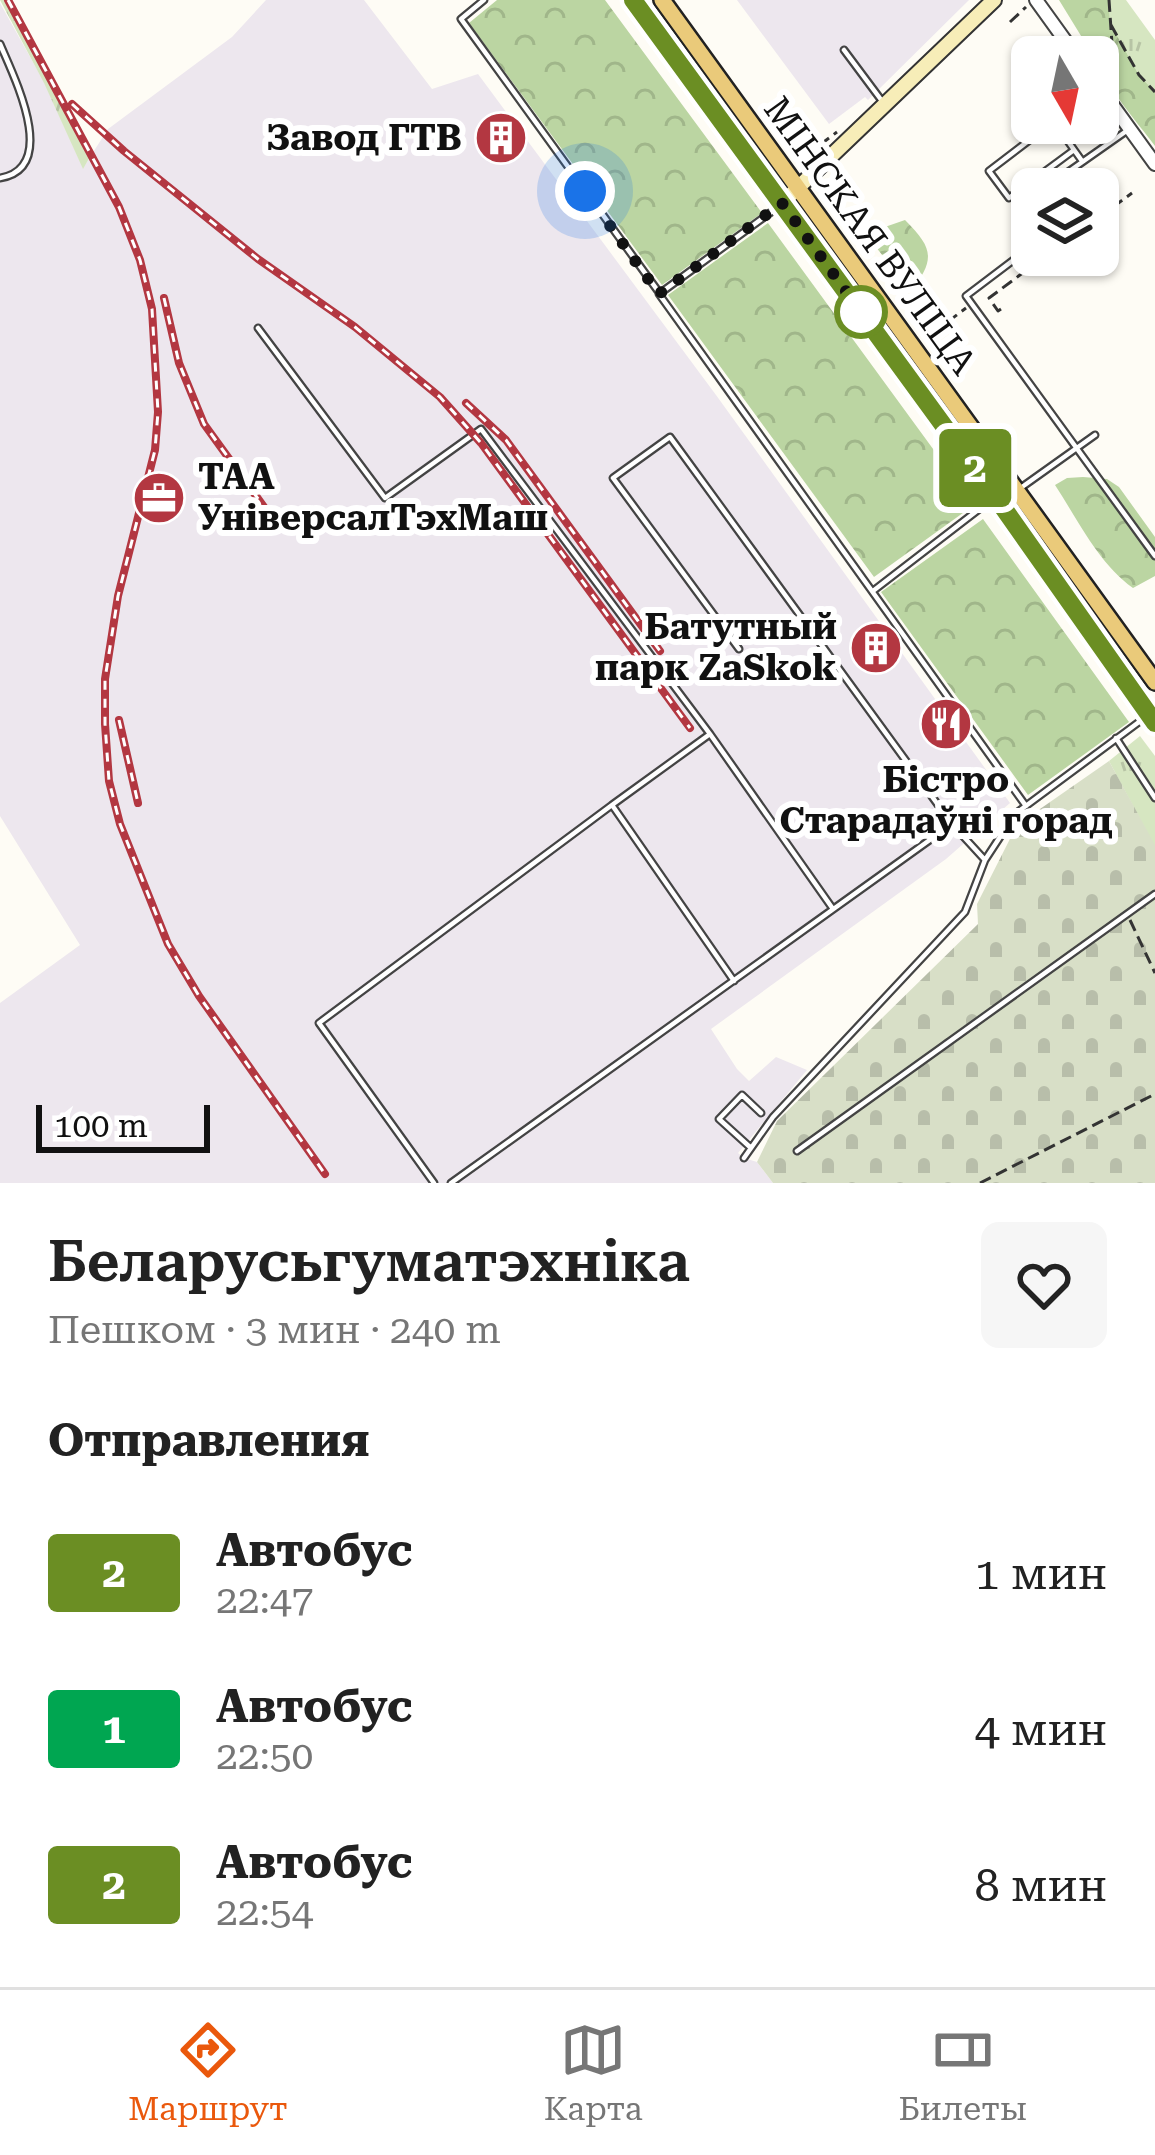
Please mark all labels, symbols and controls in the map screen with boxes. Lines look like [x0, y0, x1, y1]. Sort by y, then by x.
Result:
north arrow [1011, 36, 1119, 144]
map controls [1011, 36, 1119, 276]
street label: МІНСКАЯ ВУЛІЦА [755, 89, 985, 383]
building icon: Завод ГТВ [473, 110, 529, 166]
place label: Завод ГТВ [266, 117, 462, 159]
your location [555, 161, 615, 221]
button: layers [1011, 168, 1119, 276]
unlabelled marker [836, 287, 886, 337]
line badge: 2 [936, 429, 1014, 507]
text: 2 [963, 443, 987, 492]
place label: ТАА УніверсалТэхМаш [198, 456, 548, 539]
office icon: ТАА УніверсалТэхМаш [131, 470, 187, 526]
place label: Батутный парк ZaSkok [595, 606, 837, 689]
building icon: Батутный парк ZaSkok [848, 620, 904, 676]
restaurant icon: Бістро Старадаўні горад [918, 696, 974, 752]
place label: Бістро Старадаўні горад [779, 759, 1113, 842]
scale bar [36, 1099, 210, 1152]
text: 100 m [54, 1106, 148, 1145]
button: heart [981, 1222, 1107, 1348]
text: Беларусьгуматэхніка [48, 1228, 690, 1295]
text: Пешком · 3 мин · 240 m [48, 1307, 501, 1353]
text: Отправления [48, 1414, 370, 1467]
text: Автобус [216, 1524, 413, 1577]
text: 1 мин [974, 1547, 1107, 1600]
text: 2 [102, 1548, 126, 1597]
text: 22:47 [216, 1577, 313, 1623]
text: Автобус [216, 1680, 413, 1733]
text: 4 мин [974, 1703, 1107, 1756]
text: 1 [102, 1704, 126, 1753]
text: 22:50 [216, 1733, 313, 1779]
text: Автобус [216, 1836, 413, 1889]
text: 8 мин [974, 1859, 1107, 1912]
text: 2 [102, 1860, 126, 1909]
text: 22:54 [216, 1889, 313, 1935]
tab: Маршрут [128, 2017, 288, 2128]
tab: Карта [544, 2017, 643, 2128]
tab: Билеты [899, 2017, 1027, 2128]

